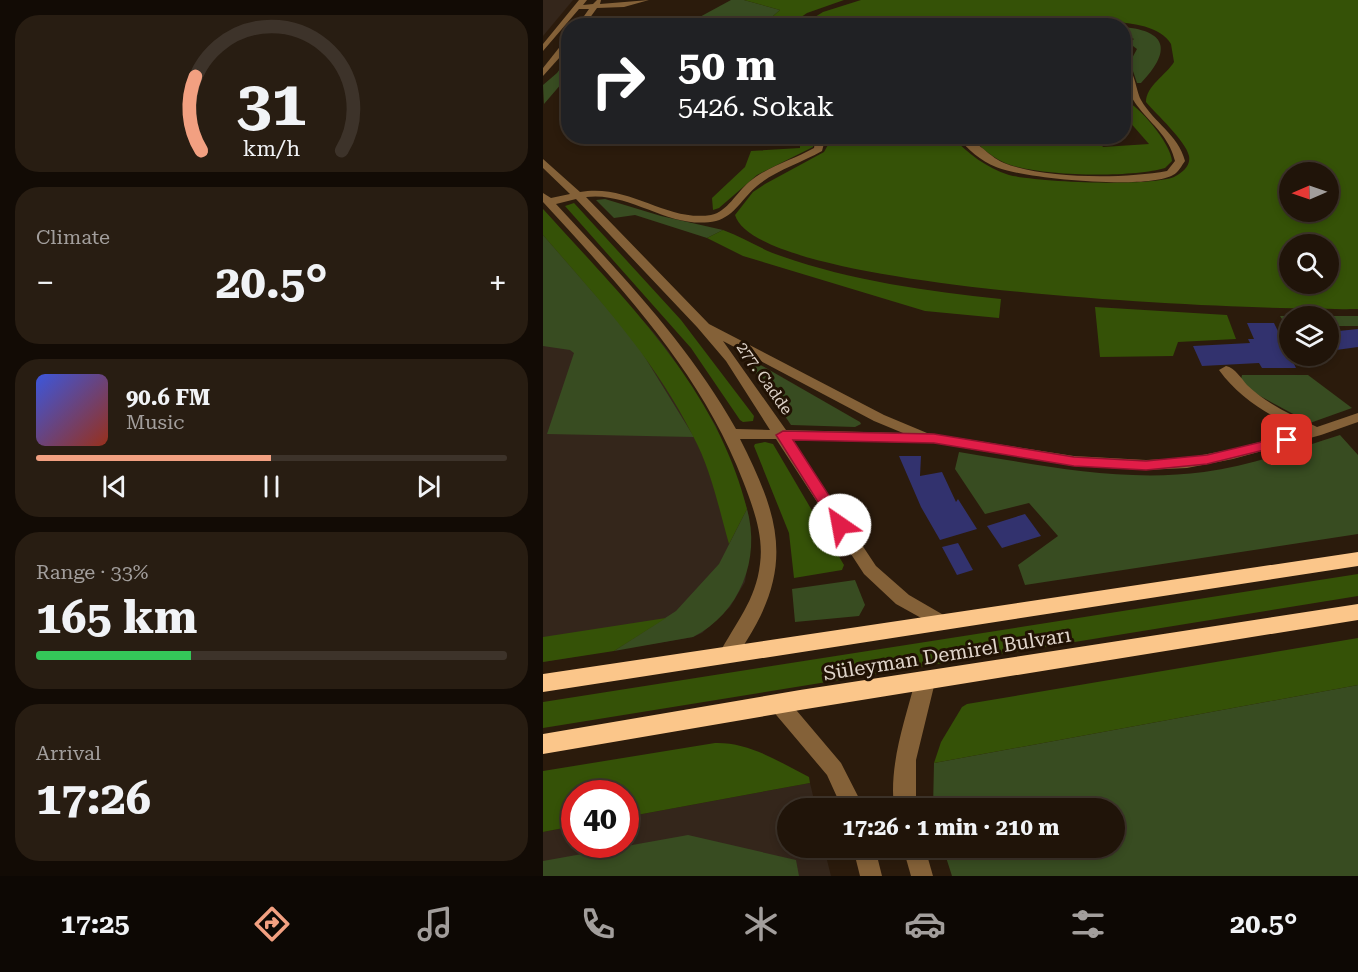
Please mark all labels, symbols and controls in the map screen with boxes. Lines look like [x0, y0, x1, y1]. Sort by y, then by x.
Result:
text: 50 m [678, 41, 776, 90]
icon: right [579, 42, 657, 120]
text: 31 [237, 67, 306, 140]
text: 5426. Sokak [678, 91, 834, 123]
text: km/h [243, 136, 300, 161]
north arrow [1279, 162, 1339, 222]
map controls [1279, 162, 1339, 366]
text: Climate [36, 225, 110, 249]
button: search [1279, 234, 1339, 294]
text: 20.5° [215, 256, 328, 309]
text: − [36, 263, 54, 302]
text: + [489, 263, 507, 302]
button: layers [1279, 306, 1339, 366]
street label: 277. Cadde [733, 338, 797, 418]
text: 90.6 FM [126, 385, 210, 410]
text: Music [126, 410, 185, 434]
pin [1261, 414, 1312, 465]
icon: arrive [1270, 423, 1303, 456]
icon: previous [98, 470, 131, 503]
icon: pause [255, 470, 288, 503]
icon: next [412, 470, 445, 503]
position arrow [808, 493, 872, 557]
text: Range · 33% [36, 560, 148, 584]
text: 165 km [36, 591, 197, 644]
street label: Süleyman Demirel Bulvarı [821, 623, 1073, 685]
text: Arrival [36, 741, 101, 765]
text: 17:26 [36, 772, 151, 825]
speed limit sign: 40 [561, 780, 639, 858]
text: 17:26 · 1 min · 210 m [842, 815, 1060, 840]
icon: directions [251, 903, 293, 945]
icon: music [414, 903, 456, 945]
icon: phone [577, 903, 619, 945]
icon: climate [740, 903, 782, 945]
icon: car [904, 903, 946, 945]
icon: filters [1067, 903, 1109, 945]
text: 17:25 [61, 908, 130, 940]
text: 20.5° [1230, 908, 1297, 940]

